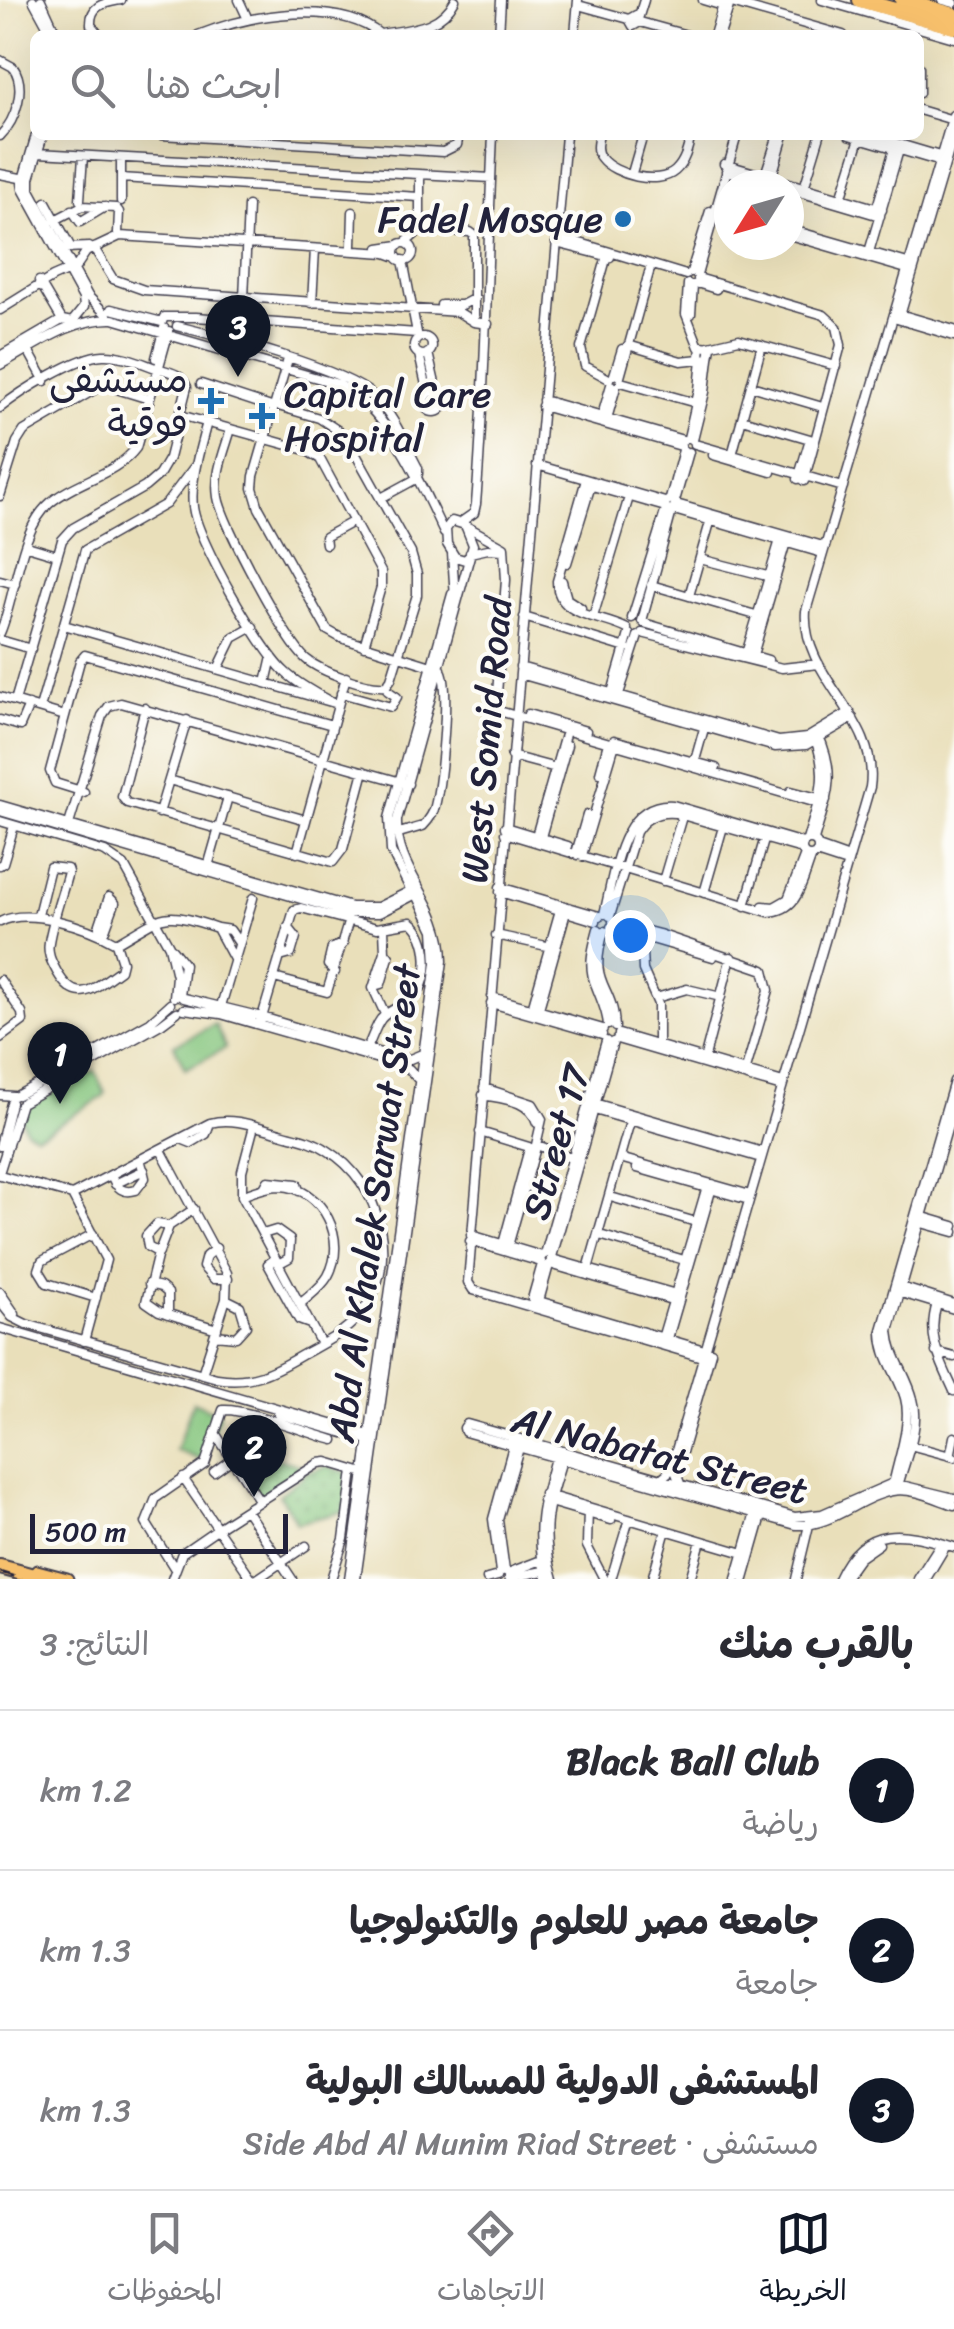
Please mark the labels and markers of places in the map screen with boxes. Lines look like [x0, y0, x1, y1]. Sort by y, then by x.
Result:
place label: Fadel Mosque [378, 186, 603, 253]
marker: Fadel Mosque [612, 208, 634, 230]
pin: 3 [206, 294, 270, 377]
place label: مستشفى فوقية [49, 346, 188, 457]
place label: Capital Care Hospital [284, 361, 492, 472]
marker: مستشفى فوقية [198, 388, 224, 414]
marker: Capital Care Hospital [249, 403, 275, 429]
pin: 1 [28, 1022, 92, 1104]
pin: 2 [222, 1414, 286, 1497]

